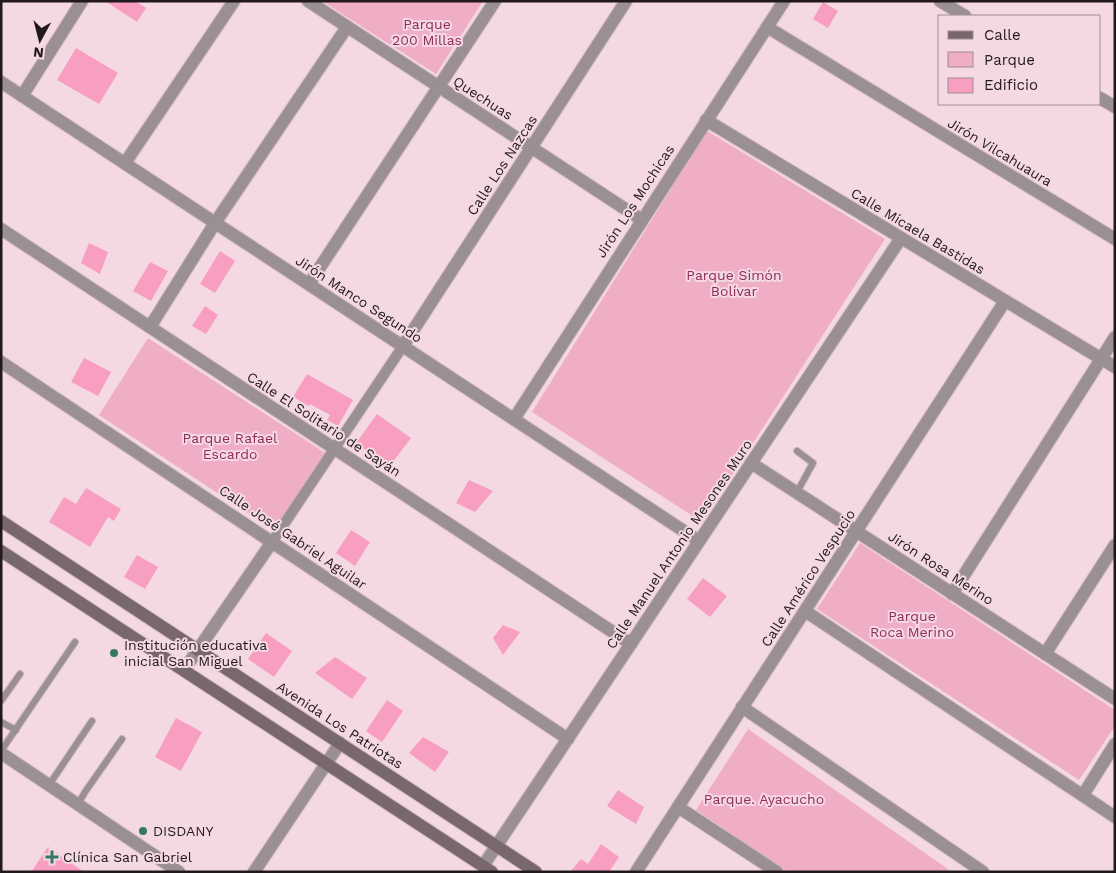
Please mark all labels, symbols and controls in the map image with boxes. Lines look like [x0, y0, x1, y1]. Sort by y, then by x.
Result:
north arrow [15, 15, 65, 65]
legend [938, 15, 1101, 105]
park label: Parque 200 Millas [392, 16, 462, 48]
text: Calle [984, 26, 1021, 44]
text: N [32, 44, 45, 61]
text: Parque [984, 51, 1035, 69]
street label: Quechuas [450, 73, 516, 123]
text: Edificio [984, 76, 1038, 94]
street label: Calle Los Nazcas [464, 112, 540, 218]
street label: Jirón Vilcahuaura [945, 115, 1055, 189]
street label: Jirón Los Mochicas [593, 142, 677, 260]
street label: Calle Micaela Bastidas [848, 185, 988, 277]
street label: Jirón Manco Segundo [293, 252, 425, 346]
park label: Parque Simón Bolívar [686, 267, 782, 299]
street label: Calle El Solitario de Sayán [244, 368, 404, 480]
park label: Parque Rafael Escardo [183, 430, 278, 462]
street label: Calle Manuel Antonio Mesones Muro [603, 436, 755, 652]
street label: Calle José Gabriel Aguilar [216, 482, 370, 593]
street label: Calle Américo Vespucio [758, 506, 858, 650]
street label: Jirón Rosa Merino [885, 528, 997, 608]
park label: Parque Roca Merino [870, 608, 954, 640]
place label: Institución educativa inicial San Miguel [124, 637, 267, 669]
marker: Institución educativa inicial San Miguel [108, 647, 120, 659]
street label: Avenida Los Patriotas [274, 678, 406, 772]
park label: Parque. Ayacucho [704, 791, 824, 807]
place label: DISDANY [153, 823, 214, 839]
marker: DISDANY [137, 825, 149, 837]
place label: Clínica San Gabriel [63, 849, 193, 865]
marker: Clínica San Gabriel [45, 850, 59, 864]

